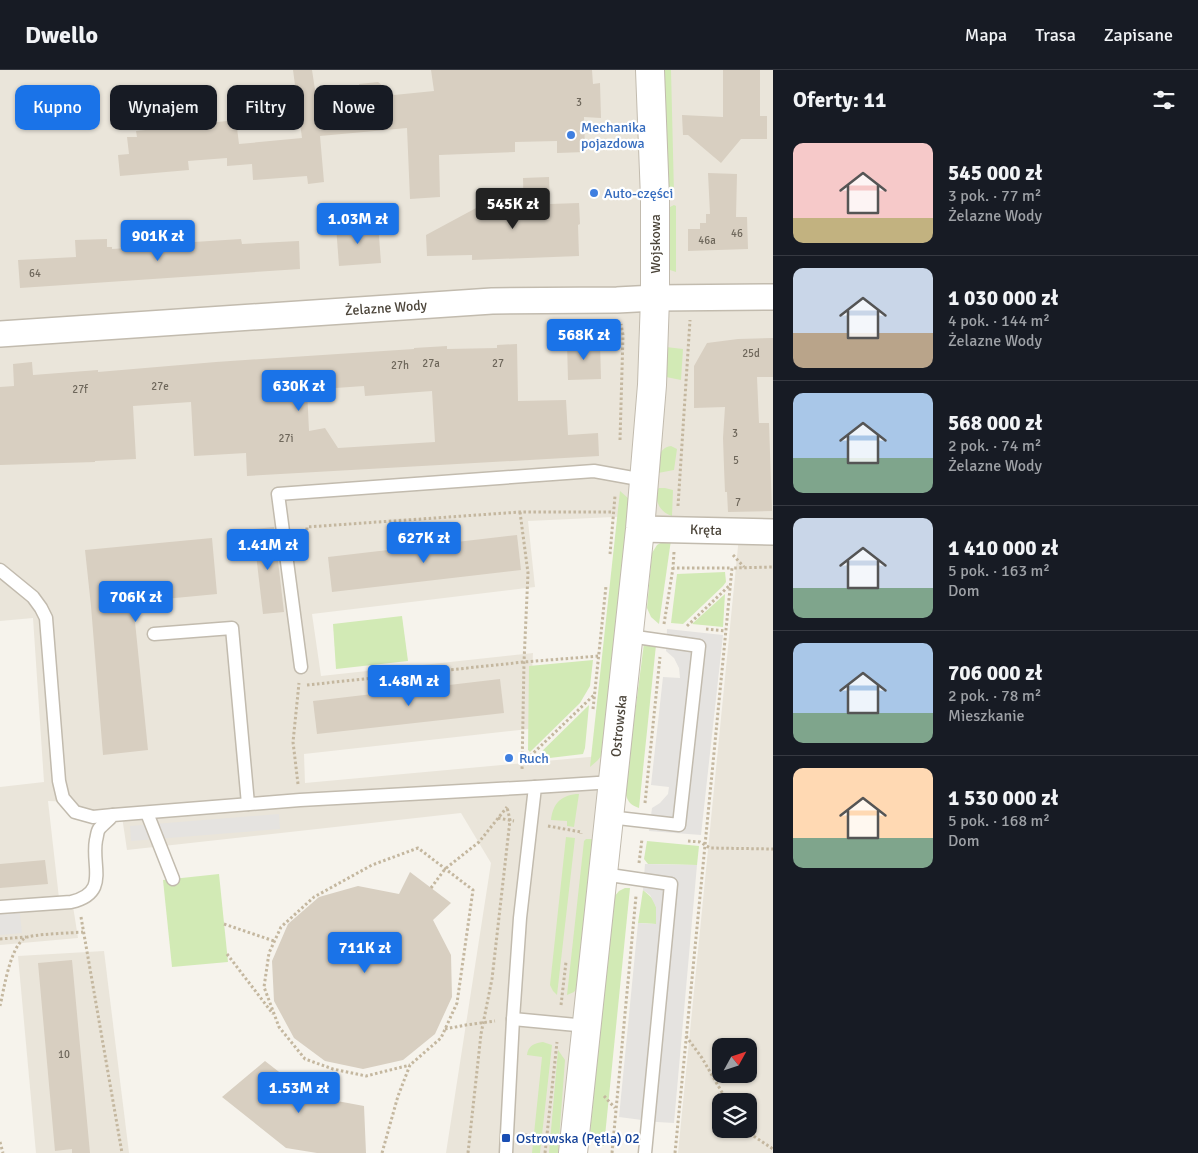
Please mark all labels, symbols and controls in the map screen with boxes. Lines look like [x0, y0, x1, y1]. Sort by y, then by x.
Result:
text: Dwello [25, 20, 98, 50]
text: Mapa [965, 24, 1007, 46]
text: Trasa [1035, 24, 1076, 46]
text: Zapisane [1104, 24, 1173, 46]
chip: Kupno [15, 85, 100, 130]
chip: Wynajem [110, 85, 217, 130]
chip: Filtry [227, 85, 304, 130]
chip: Nowe [314, 85, 393, 130]
icon: filters [1150, 86, 1178, 114]
text: Oferty: 11 [793, 87, 886, 113]
house number: 3 [576, 96, 582, 109]
place label: Mechanika pojazdowa [581, 119, 646, 152]
marker: Mechanika pojazdowa [565, 129, 577, 141]
text: 545 000 zł [948, 160, 1042, 186]
icon: home [833, 163, 893, 223]
place label: Auto-części [604, 185, 673, 202]
text: 3 pok. · 77 m² [948, 186, 1041, 206]
marker: Auto-części [588, 187, 600, 199]
pin: 545K zł [467, 188, 559, 230]
text: 545K zł [487, 194, 539, 214]
pin: 1.03M zł [306, 202, 410, 245]
text: Żelazne Wody [948, 206, 1042, 226]
text: 1.03M zł [328, 209, 388, 229]
street label: Wojskowa [647, 214, 664, 274]
pin: 901K zł [112, 220, 204, 262]
text: 901K zł [132, 226, 184, 246]
house number: 46 [731, 227, 743, 240]
house number: 46a [698, 234, 716, 247]
house number: 64 [29, 267, 41, 280]
text: 1 030 000 zł [948, 285, 1058, 311]
icon: home [833, 288, 893, 348]
street label: Żelazne Wody [344, 297, 428, 319]
text: 4 pok. · 144 m² [948, 311, 1050, 331]
pin: 568K zł [538, 318, 630, 361]
text: 568K zł [558, 325, 610, 345]
text: Żelazne Wody [948, 331, 1042, 351]
house number: 25d [742, 347, 760, 360]
house number: 27a [422, 357, 440, 370]
house number: 27 [492, 357, 504, 370]
house number: 27h [391, 359, 409, 372]
pin: 630K zł [253, 370, 345, 412]
text: 630K zł [273, 376, 325, 396]
house number: 27e [151, 380, 169, 393]
house number: 27f [72, 383, 89, 396]
text: 568 000 zł [948, 410, 1042, 436]
icon: home [833, 413, 893, 473]
house number: 3 [732, 427, 738, 440]
house number: 27i [279, 432, 293, 445]
text: 2 pok. · 74 m² [948, 436, 1041, 456]
house number: 5 [733, 454, 739, 467]
text: Żelazne Wody [948, 456, 1042, 476]
house number: 7 [735, 496, 741, 509]
street label: Kręta [690, 521, 722, 539]
pin: 627K zł [378, 522, 470, 564]
pin: 1.41M zł [216, 528, 320, 571]
text: 627K zł [398, 528, 450, 548]
text: 1.41M zł [238, 535, 298, 555]
text: 1 410 000 zł [948, 535, 1058, 561]
icon: home [833, 538, 893, 598]
text: 5 pok. · 163 m² [948, 561, 1050, 581]
pin: 706K zł [90, 580, 182, 623]
text: Dom [948, 581, 979, 601]
text: 706K zł [110, 587, 162, 607]
text: 706 000 zł [948, 660, 1042, 686]
icon: home [833, 663, 893, 723]
pin: 1.48M zł [357, 664, 461, 707]
text: 1.48M zł [379, 671, 439, 691]
text: 2 pok. · 78 m² [948, 686, 1041, 706]
street label: Ostrowska [607, 694, 631, 758]
text: Mieszkanie [948, 706, 1025, 726]
place label: Ruch [519, 750, 549, 767]
marker: Ruch [503, 752, 515, 764]
text: 1 530 000 zł [948, 785, 1058, 811]
icon: home [833, 788, 893, 848]
text: 5 pok. · 168 m² [948, 811, 1050, 831]
text: Dom [948, 831, 979, 851]
pin: 711K zł [319, 932, 411, 974]
text: 711K zł [339, 938, 391, 958]
north arrow [712, 1038, 758, 1082]
map controls [712, 1038, 757, 1138]
house number: 10 [58, 1048, 70, 1061]
pin: 1.53M zł [247, 1072, 351, 1114]
text: 1.53M zł [269, 1078, 329, 1098]
button: layers [712, 1093, 757, 1138]
place label: Ostrowska (Pętla) 02 [516, 1130, 640, 1147]
marker: Ostrowska (Pętla) 02 [500, 1132, 512, 1144]

